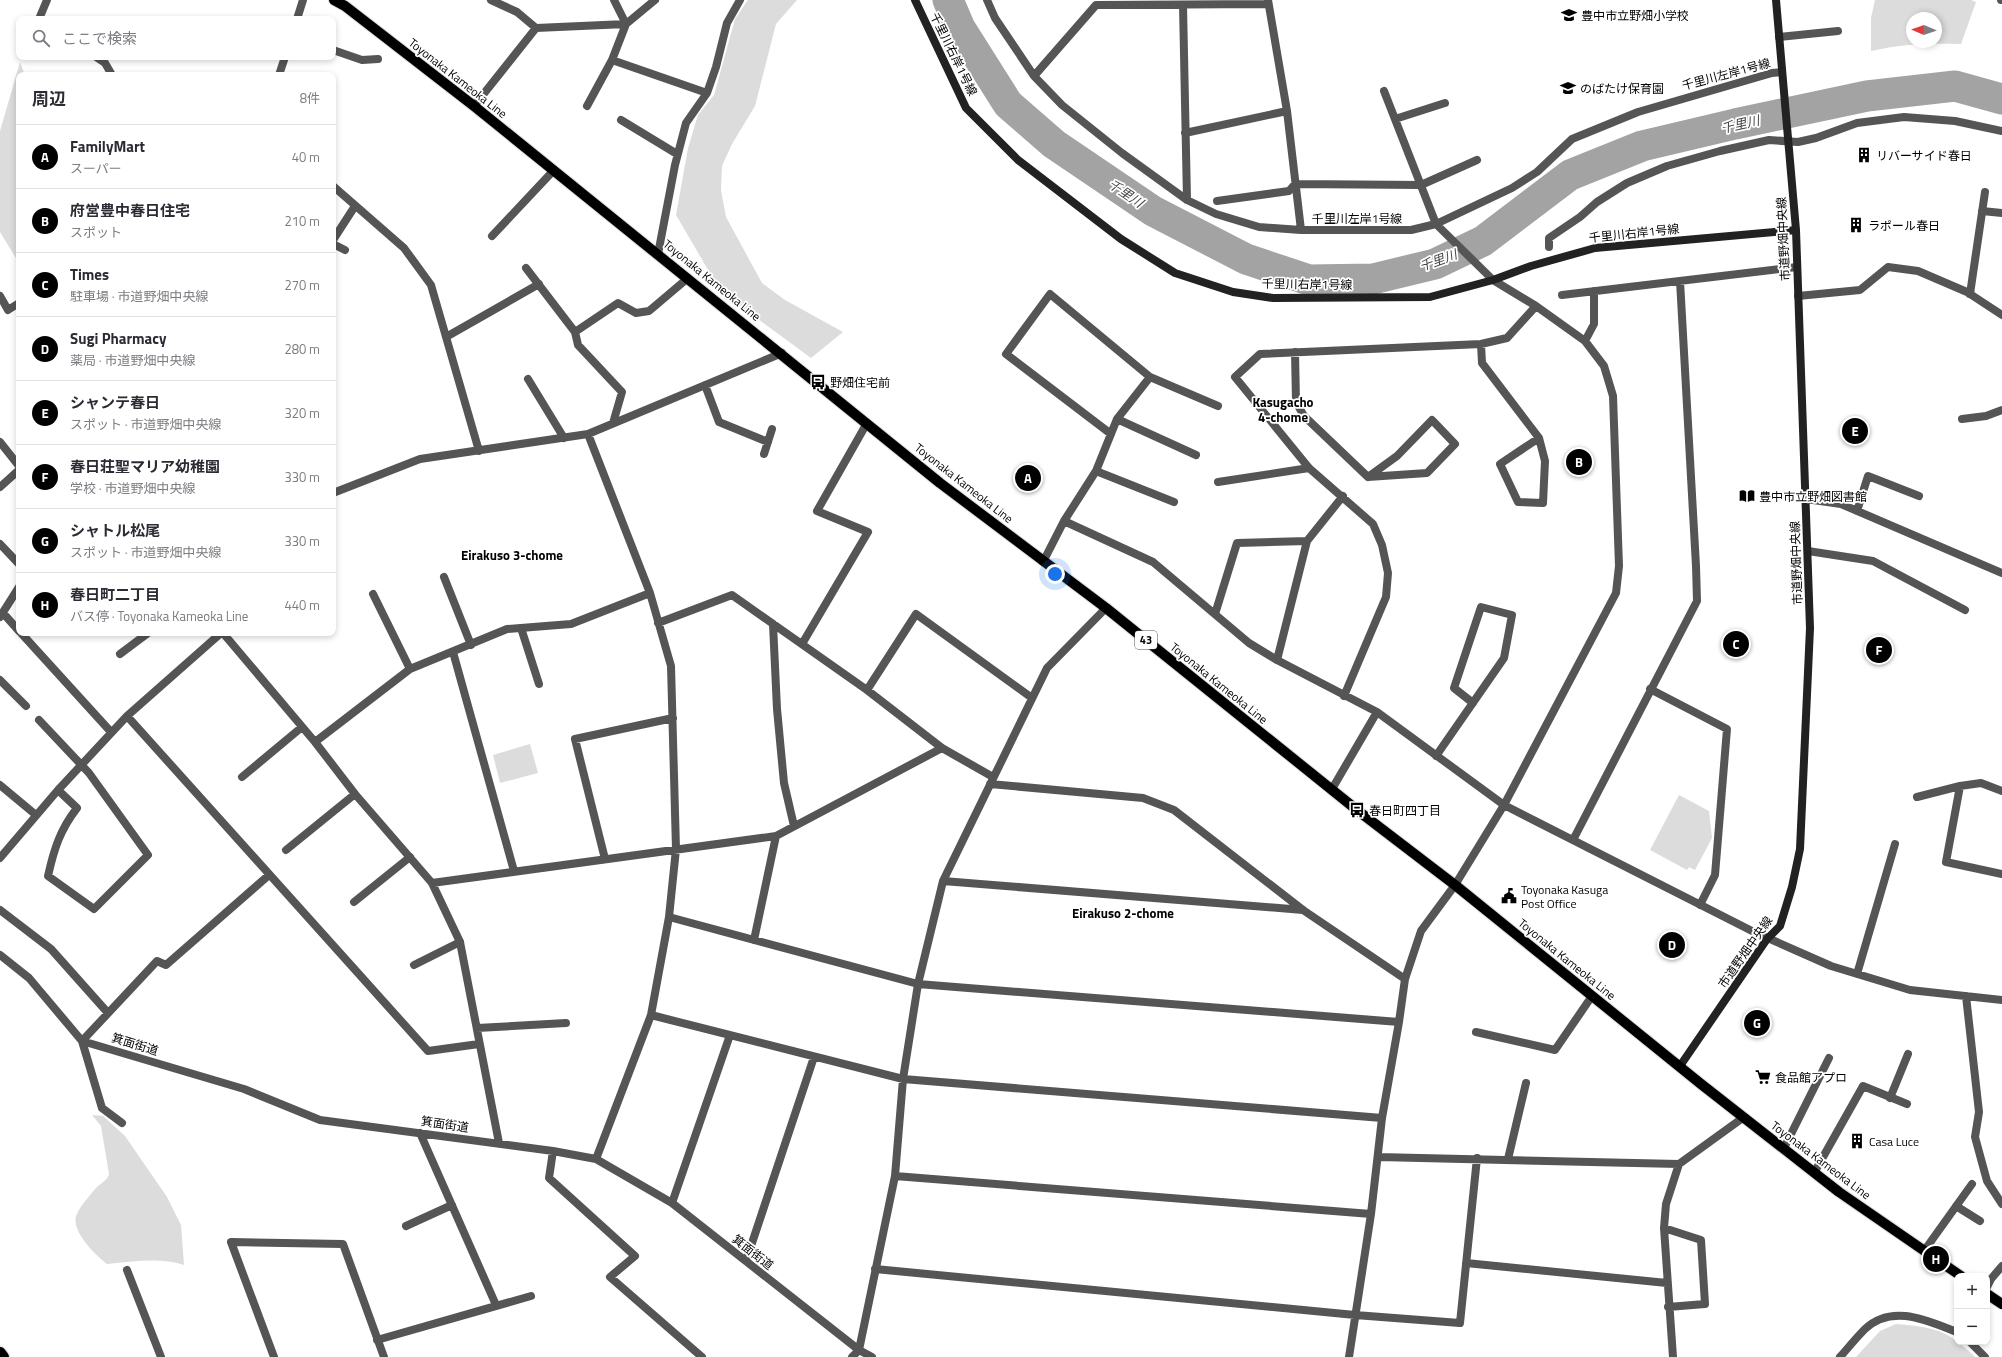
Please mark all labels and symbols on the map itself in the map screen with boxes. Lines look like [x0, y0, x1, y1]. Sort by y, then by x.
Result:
school or university icon: 豊中市立野畑小学校 [1560, 6, 1578, 24]
place label: 豊中市立野畑小学校 [1581, 6, 1689, 25]
street label: 千里川右岸1号線 [926, 9, 982, 99]
north arrow [1906, 12, 1942, 48]
street label: Toyonaka Kameoka Line [405, 33, 511, 123]
street label: 千里川左岸1号線 [1680, 53, 1772, 95]
school or university icon: のばたけ保育園 [1559, 79, 1577, 97]
place label: のばたけ保育園 [1580, 79, 1664, 98]
water label: 千里川 [1719, 109, 1763, 138]
building icon: リバーサイド春日 [1855, 146, 1873, 164]
place label: リバーサイド春日 [1876, 146, 1972, 165]
water label: 千里川 [1104, 174, 1149, 213]
street label: 市道野畑中央線 [1771, 197, 1795, 281]
street label: 千里川左岸1号線 [1312, 209, 1402, 228]
building icon: ラポール春日 [1847, 216, 1865, 234]
place label: ラポール春日 [1868, 216, 1940, 235]
street label: 千里川右岸1号線 [1588, 219, 1680, 247]
street label: Toyonaka Kameoka Line [659, 235, 765, 325]
water label: 千里川 [1416, 243, 1462, 276]
street label: 千里川右岸1号線 [1261, 274, 1353, 294]
bus stop icon: 野畑住宅前 [809, 373, 827, 391]
place label: 野畑住宅前 [830, 373, 890, 392]
district label: Kasugacho 4-chome [1252, 392, 1314, 427]
pin: E [1842, 416, 1868, 446]
street label: Toyonaka Kameoka Line [911, 438, 1017, 528]
pin: B [1566, 447, 1592, 477]
pin: A [1015, 463, 1041, 493]
library icon: 豊中市立野畑図書館 [1738, 487, 1756, 505]
place label: 豊中市立野畑図書館 [1759, 487, 1867, 506]
street label: 市道野畑中央線 [1785, 521, 1807, 605]
district label: Eirakuso 3-chome [461, 545, 563, 565]
your location [1045, 564, 1065, 584]
pin: C [1723, 629, 1749, 659]
road number: 43 [1135, 631, 1157, 649]
pin: F [1866, 635, 1892, 665]
street label: Toyonaka Kameoka Line [1166, 638, 1272, 728]
bus stop icon: 春日町四丁目 [1348, 801, 1366, 819]
place label: 春日町四丁目 [1369, 801, 1441, 820]
place label: Toyonaka Kasuga Post Office [1521, 880, 1608, 913]
public building icon: Toyonaka Kasuga Post Office [1500, 887, 1518, 905]
district label: Eirakuso 2-chome [1072, 903, 1174, 923]
street label: 市道野畑中央線 [1713, 912, 1777, 992]
street label: Toyonaka Kameoka Line [1514, 914, 1620, 1004]
pin: D [1659, 930, 1685, 960]
pin: G [1744, 1008, 1770, 1038]
street label: 箕面街道 [109, 1028, 161, 1060]
supermarket icon: 食品館アプロ [1754, 1068, 1772, 1086]
place label: 食品館アプロ [1775, 1068, 1847, 1087]
street label: 箕面街道 [420, 1111, 470, 1137]
street label: Toyonaka Kameoka Line [1767, 1116, 1875, 1204]
building icon: Casa Luce [1848, 1132, 1866, 1150]
place label: Casa Luce [1869, 1132, 1919, 1151]
street label: 箕面街道 [728, 1230, 778, 1274]
pin: H [1923, 1244, 1949, 1274]

